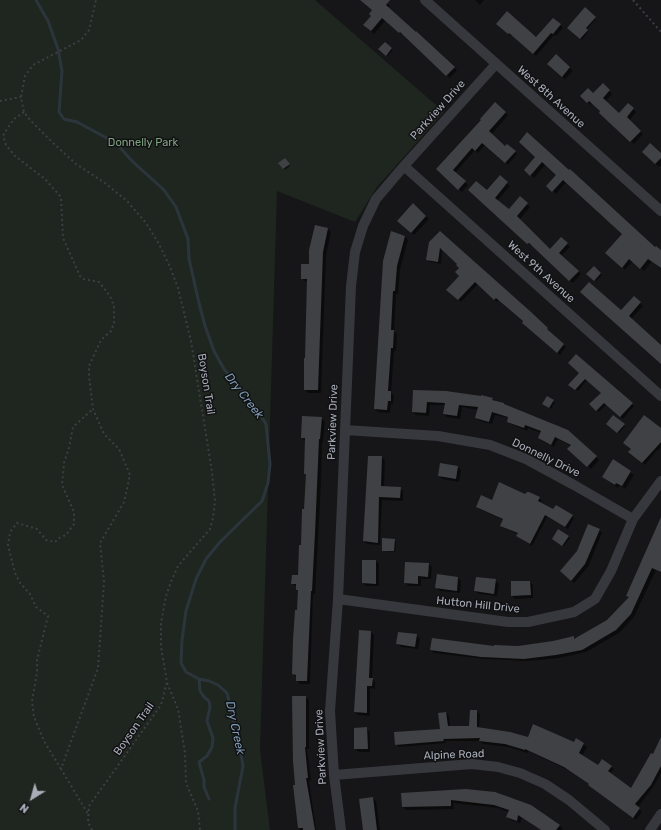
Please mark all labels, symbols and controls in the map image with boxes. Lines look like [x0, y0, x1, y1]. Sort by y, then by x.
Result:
street label: West 8th Avenue [514, 63, 588, 131]
street label: Parkview Drive [408, 77, 468, 143]
park label: Donnelly Park [108, 136, 178, 150]
street label: West 9th Avenue [505, 238, 577, 306]
street label: Boyson Trail [195, 353, 217, 415]
water label: Dry Creek [222, 370, 266, 422]
street label: Parkview Drive [325, 384, 341, 460]
street label: Donnelly Drive [510, 436, 582, 480]
street label: Hutton Hill Drive [436, 594, 520, 616]
street label: Boyson Trail [111, 700, 157, 758]
water label: Dry Creek [222, 700, 248, 756]
street label: Parkview Drive [312, 709, 330, 785]
street label: Alpine Road [423, 747, 485, 763]
north arrow [12, 778, 52, 818]
text: N [17, 800, 32, 816]

